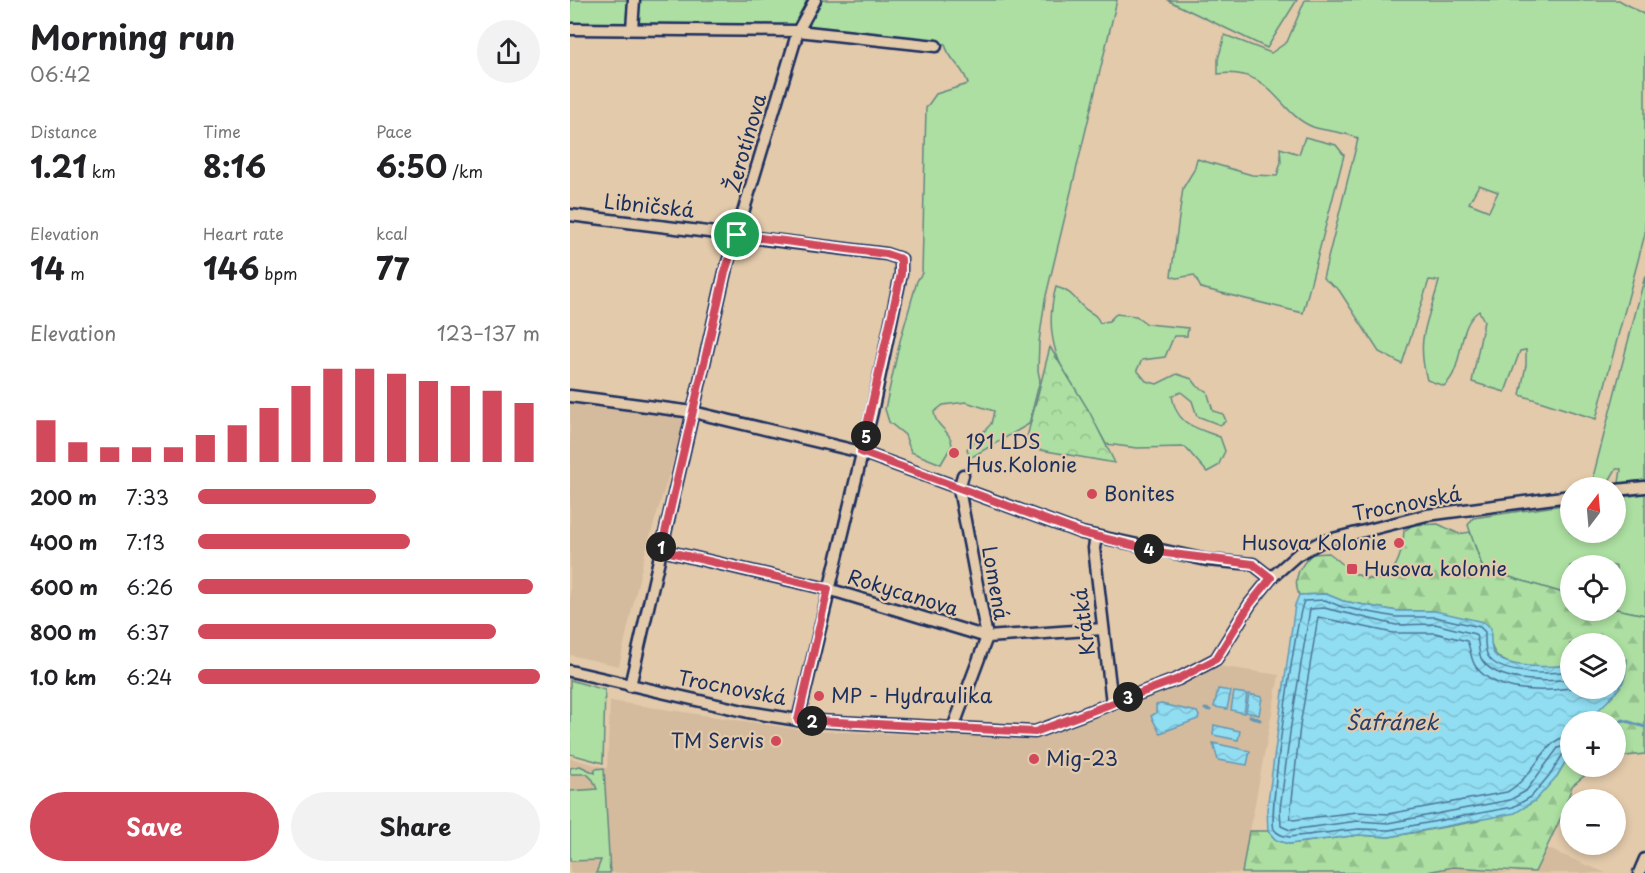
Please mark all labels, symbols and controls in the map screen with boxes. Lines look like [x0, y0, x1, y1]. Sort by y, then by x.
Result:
text: Morning run [30, 11, 235, 61]
button: share [477, 20, 540, 83]
text: 06:42 [30, 59, 91, 89]
street label: Žerotínova [717, 89, 774, 196]
text: Distance [30, 119, 97, 143]
text: Time [203, 119, 241, 143]
text: Pace [376, 119, 412, 143]
text: 1.21 [30, 143, 87, 188]
text: 8:16 [203, 143, 266, 188]
text: 6:50 [376, 143, 447, 188]
text: km [87, 159, 116, 183]
text: /km [447, 159, 483, 183]
street label: Libničská [603, 185, 696, 225]
pin [711, 209, 762, 260]
icon: arrive [720, 218, 753, 251]
text: Elevation [30, 221, 99, 245]
text: Heart rate [203, 221, 284, 245]
text: kcal [376, 221, 408, 245]
text: 14 [30, 245, 65, 290]
text: 146 [203, 245, 259, 290]
text: 77 [376, 245, 409, 290]
text: m [65, 261, 85, 285]
text: bpm [259, 261, 298, 285]
text: Elevation [30, 318, 116, 348]
text: 123–137 m [437, 318, 540, 348]
pin: 5 [851, 421, 881, 451]
text: 5 [861, 424, 871, 448]
place label: 191 LDS Hus.Kolonie [966, 426, 1077, 479]
marker: 191 LDS Hus.Kolonie [947, 446, 961, 460]
north arrow [1560, 477, 1626, 543]
map controls [1560, 477, 1626, 855]
place label: Bonites [1104, 478, 1174, 508]
street label: Trocnovská [1350, 478, 1464, 528]
text: 200 m [30, 482, 97, 512]
text: 7:33 [126, 482, 169, 512]
marker: Bonites [1085, 487, 1099, 501]
text: 400 m [30, 527, 98, 557]
text: 7:13 [126, 527, 165, 557]
place label: Husova Kolonie [1242, 527, 1387, 557]
pin: 1 [646, 532, 676, 562]
pin: 4 [1134, 534, 1164, 564]
text: 1 [657, 535, 665, 559]
marker: Husova Kolonie [1392, 536, 1406, 550]
text: 4 [1144, 537, 1154, 561]
street label: Lomená [975, 543, 1017, 623]
place label: Husova kolonie [1364, 553, 1507, 583]
button: locate [1560, 555, 1626, 621]
street label: Rokycanova [844, 561, 963, 623]
marker: Husova kolonie [1345, 562, 1359, 576]
text: 600 m [30, 572, 98, 602]
text: 6:26 [126, 572, 173, 602]
street label: Krátká [1064, 586, 1102, 657]
text: 800 m [30, 617, 97, 647]
text: 6:37 [126, 617, 169, 647]
button: layers [1560, 633, 1626, 699]
text: 1.0 km [30, 662, 97, 692]
text: 6:24 [126, 662, 173, 692]
street label: Trocnovská [675, 662, 790, 712]
place label: MP - Hydraulika [831, 680, 993, 710]
pin: 3 [1113, 682, 1143, 712]
text: 3 [1123, 685, 1133, 709]
marker: MP - Hydraulika [812, 689, 826, 703]
water label: Šafránek [1346, 705, 1440, 737]
pin: 2 [797, 706, 827, 736]
text: 2 [806, 709, 818, 733]
button: + [1560, 711, 1626, 777]
place label: TM Servis [671, 725, 764, 755]
marker: TM Servis [769, 734, 783, 748]
place label: Mig-23 [1046, 743, 1118, 773]
marker: Mig-23 [1027, 752, 1041, 766]
button: − [1560, 789, 1626, 855]
button: Save [30, 792, 279, 861]
button: Share [291, 792, 540, 861]

